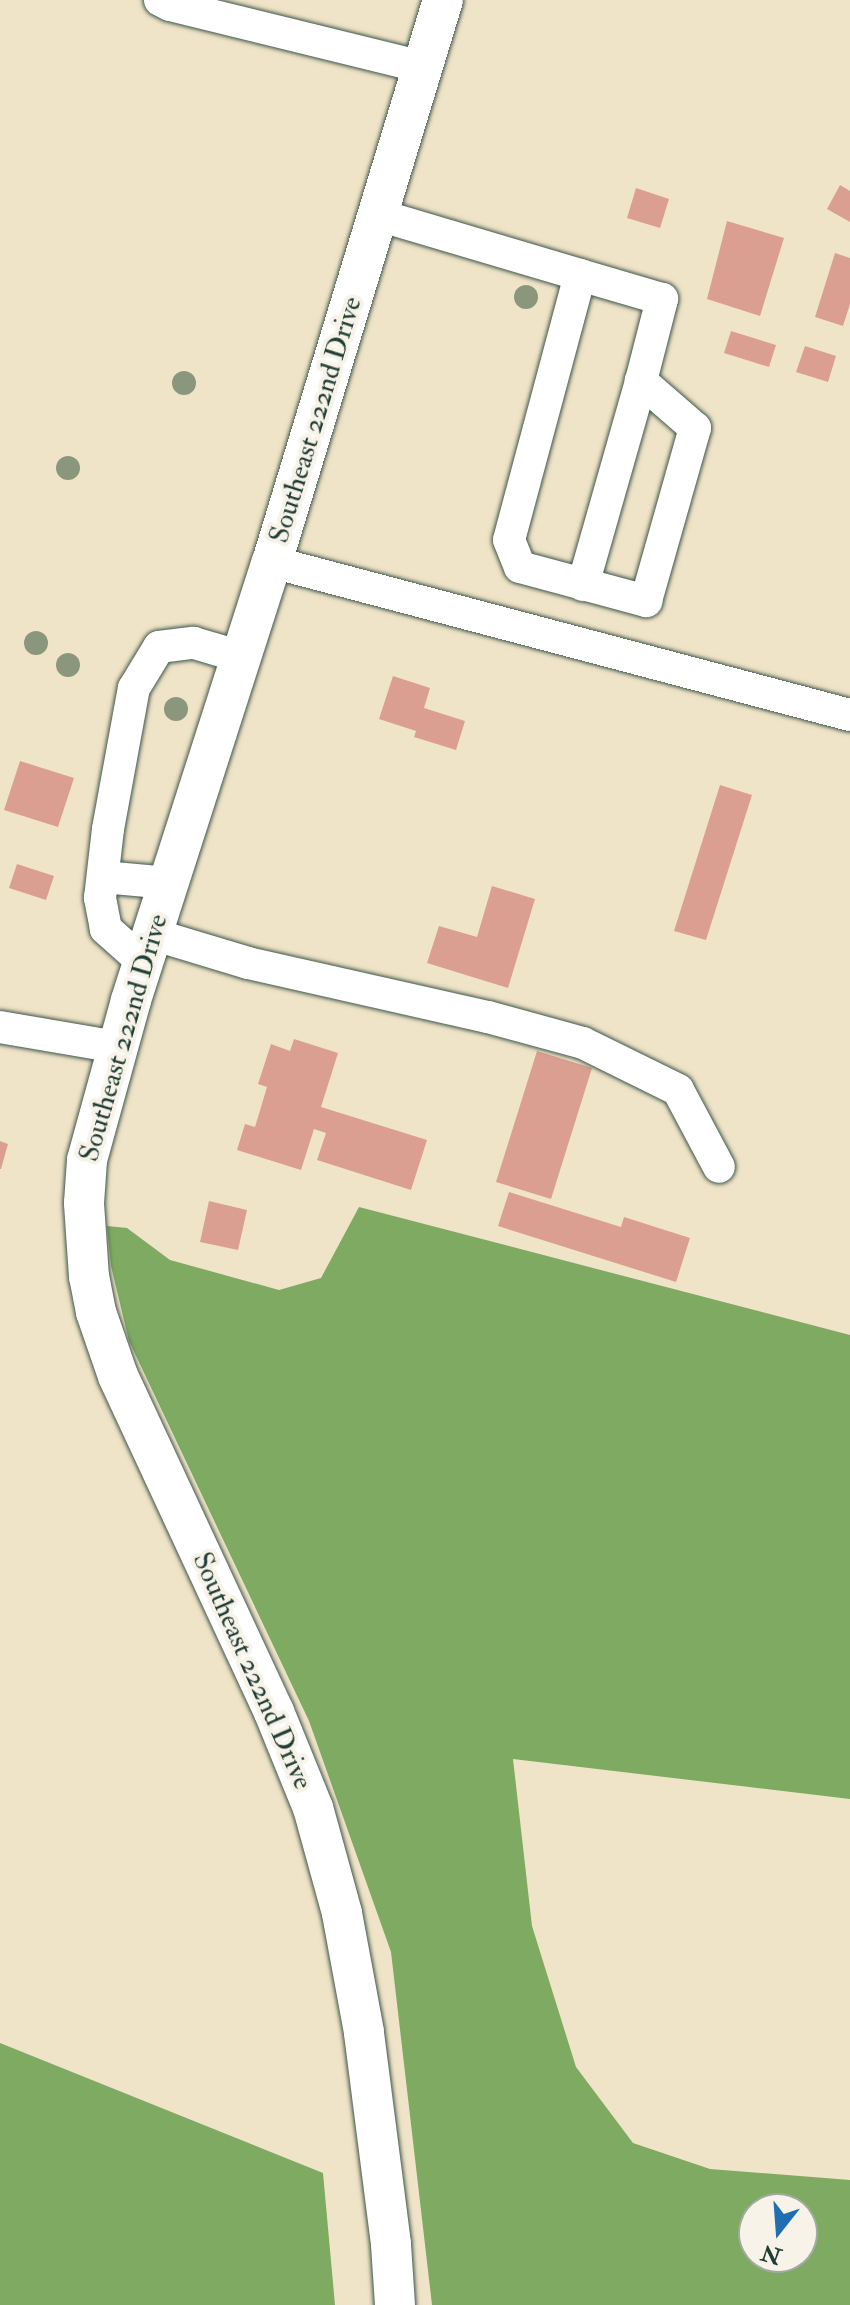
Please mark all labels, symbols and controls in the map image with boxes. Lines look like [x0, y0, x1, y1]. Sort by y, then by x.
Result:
street label: Southeast 222nd Drive [263, 293, 369, 547]
street label: Southeast 222nd Drive [73, 910, 175, 1166]
street label: Southeast 222nd Drive [185, 1547, 319, 1795]
north arrow [738, 2193, 818, 2273]
text: N [758, 2238, 785, 2270]

